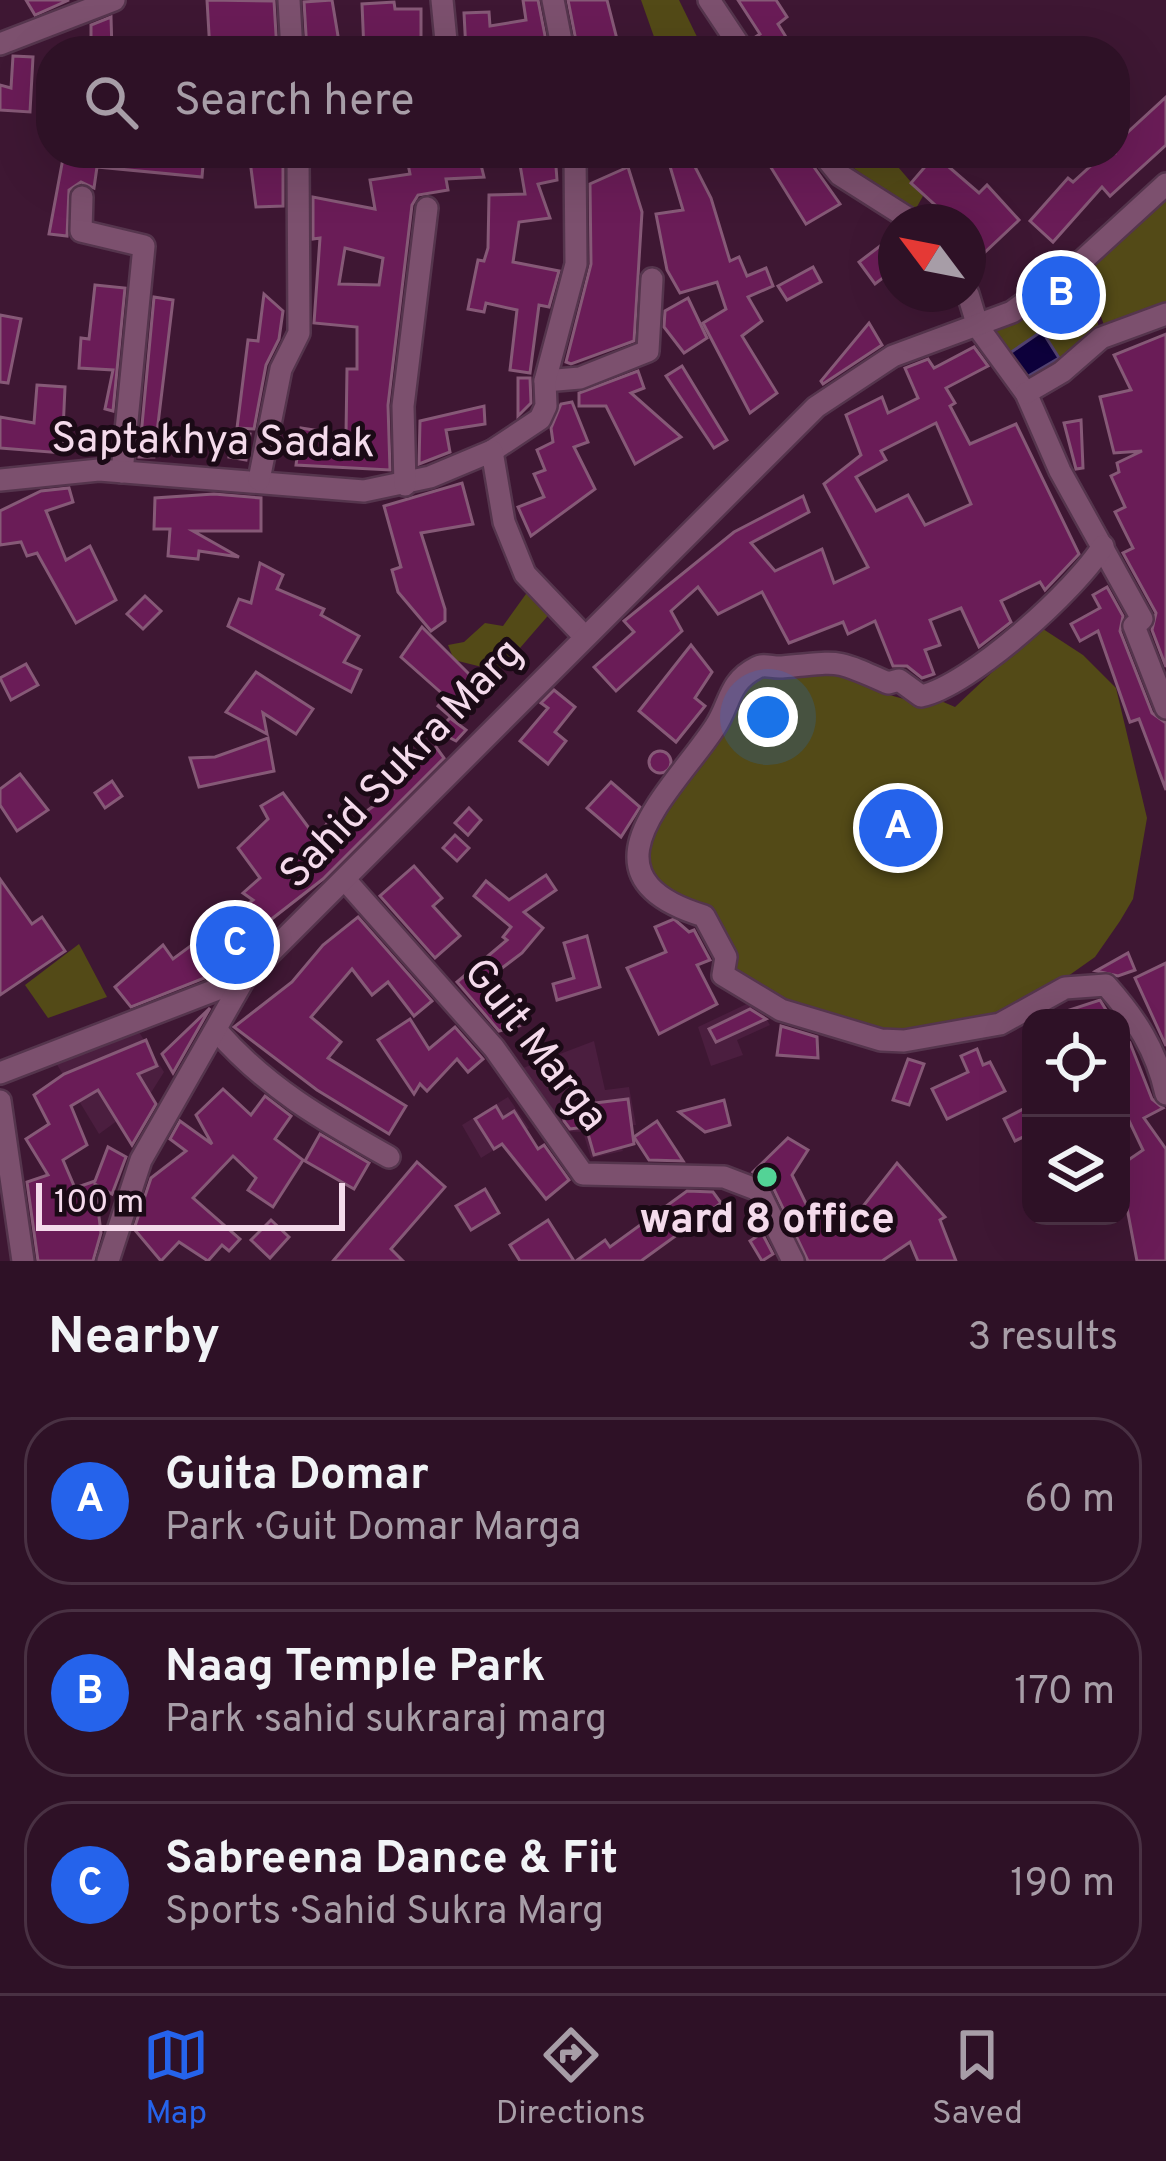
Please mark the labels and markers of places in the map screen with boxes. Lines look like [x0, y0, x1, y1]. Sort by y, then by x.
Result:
pin: B [1022, 250, 1100, 340]
pin: A [859, 783, 937, 873]
pin: C [196, 900, 274, 990]
marker: ward 8 office [754, 1164, 780, 1190]
place label: ward 8 office [639, 1195, 895, 1248]

